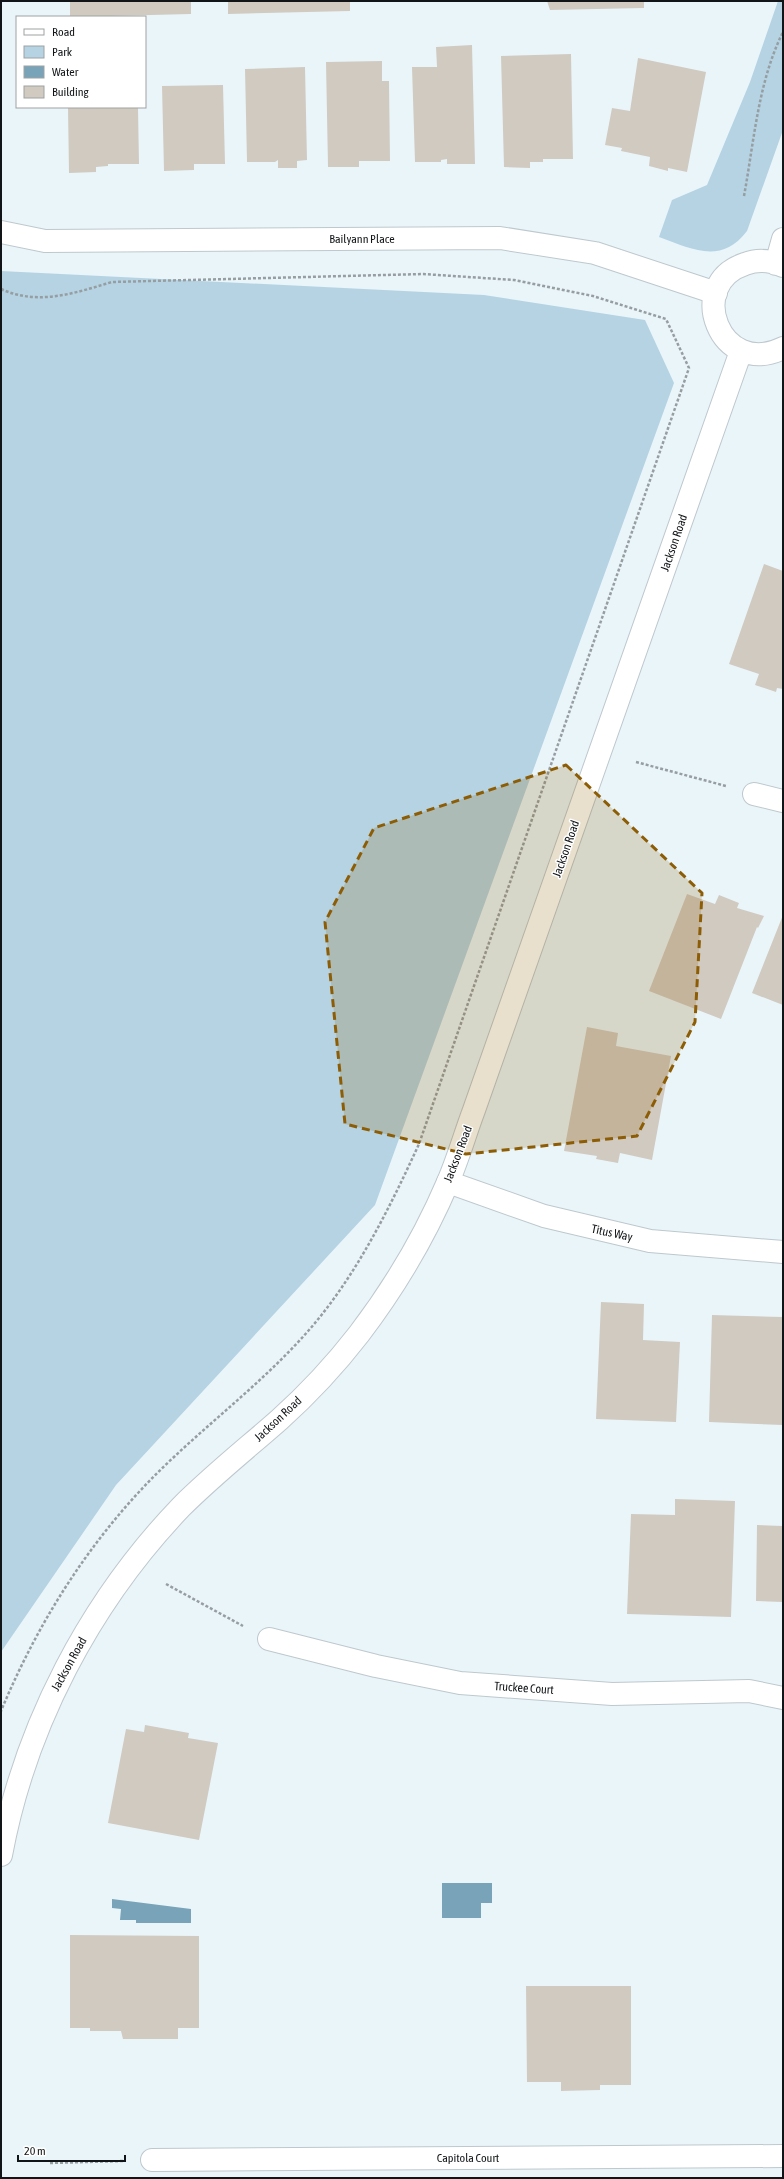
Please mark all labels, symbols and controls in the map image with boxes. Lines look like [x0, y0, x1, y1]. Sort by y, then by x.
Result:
legend [16, 16, 146, 108]
text: Road [52, 25, 75, 39]
text: Park [52, 45, 73, 59]
text: Water [52, 65, 79, 79]
text: Building [52, 85, 90, 99]
street label: Bailyann Place [329, 232, 395, 246]
street label: Jackson Road [658, 513, 690, 573]
street label: Jackson Road [550, 819, 582, 879]
street label: Jackson Road [441, 1124, 475, 1184]
street label: Titus Way [590, 1222, 634, 1244]
street label: Jackson Road [252, 1394, 304, 1444]
street label: Jackson Road [48, 1635, 90, 1693]
street label: Truckee Court [494, 1679, 555, 1697]
scale bar [18, 2137, 125, 2163]
text: 20 m [24, 2144, 46, 2158]
street label: Capitola Court [437, 2151, 500, 2165]

